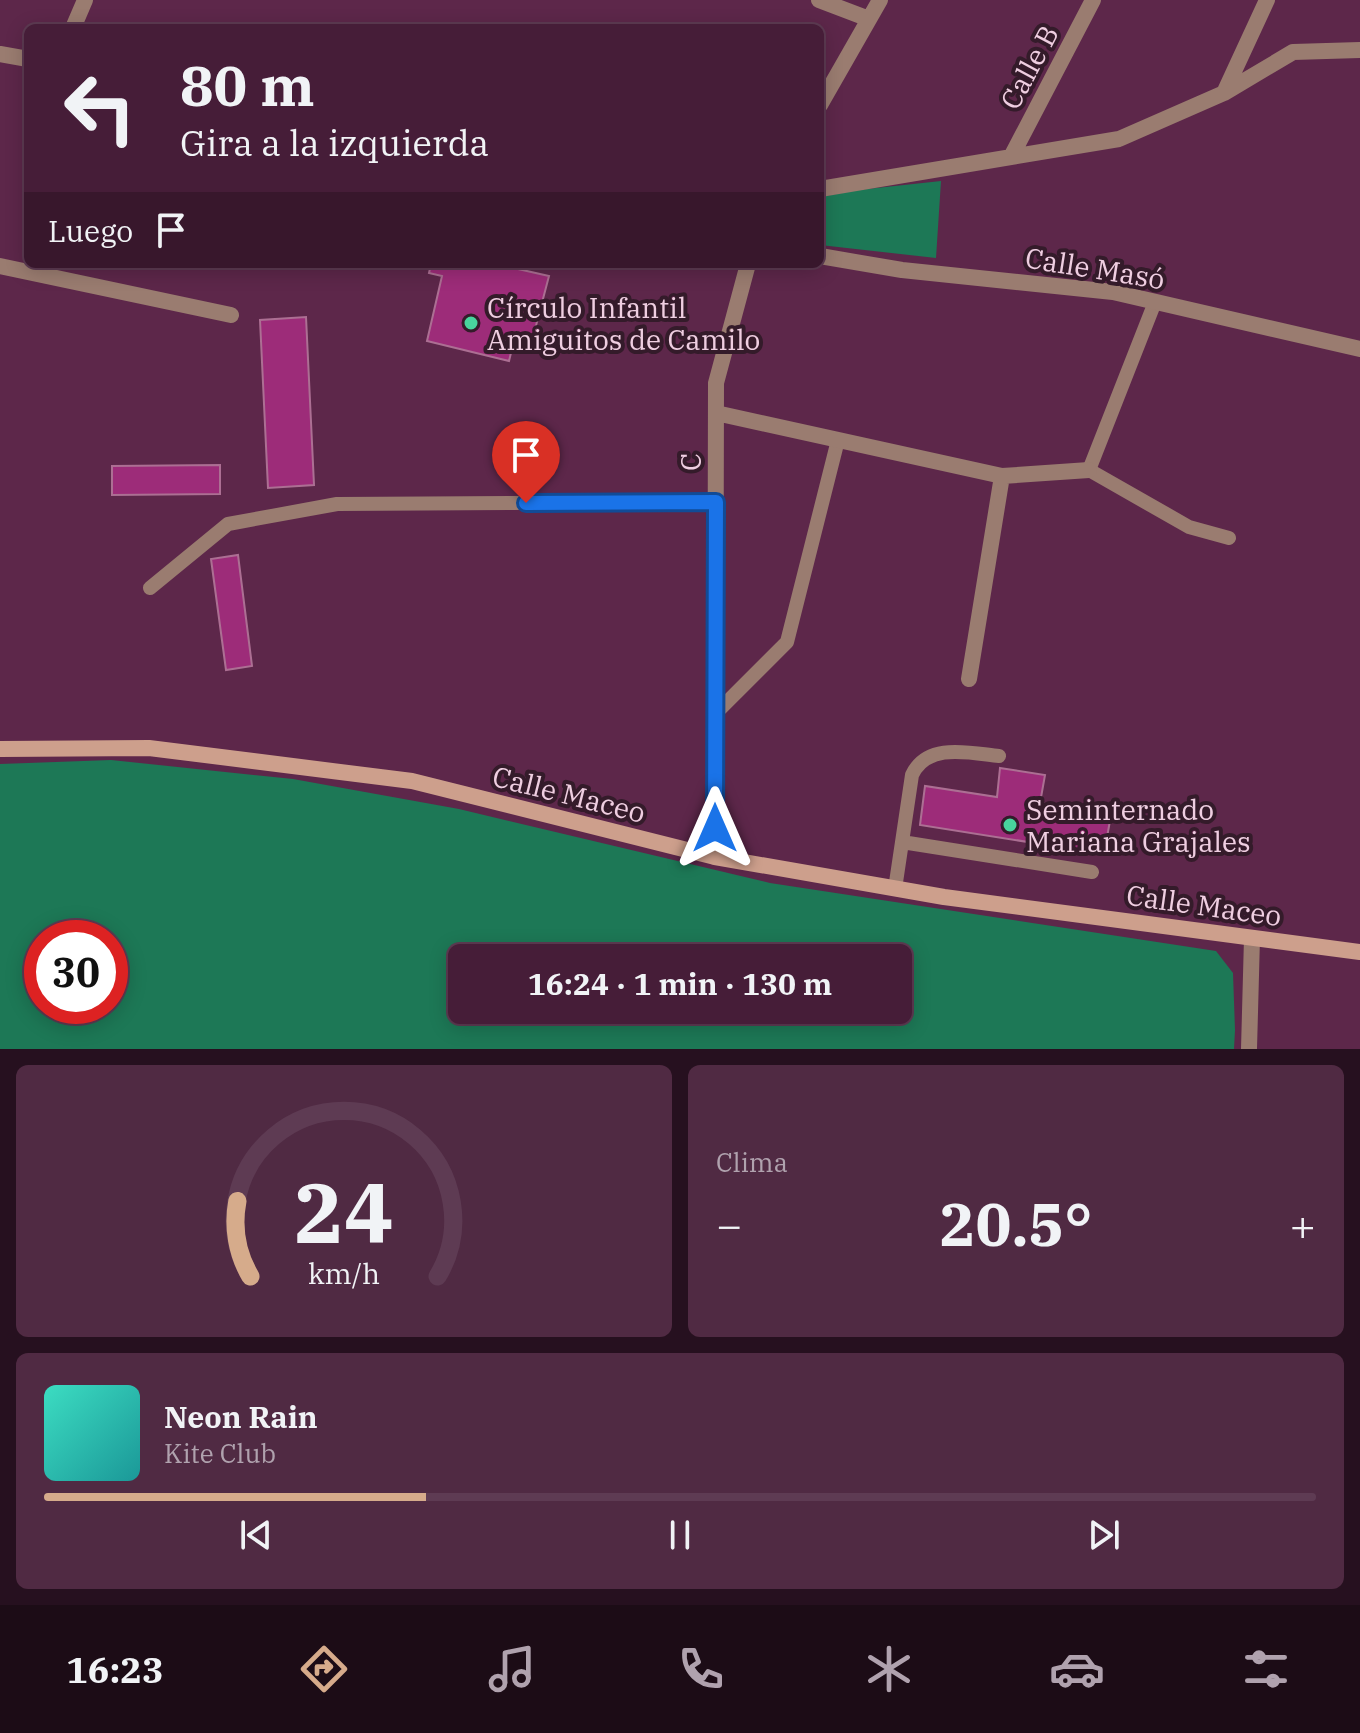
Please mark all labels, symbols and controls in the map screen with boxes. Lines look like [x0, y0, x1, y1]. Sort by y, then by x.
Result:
street label: Calle B [991, 18, 1067, 116]
text: 80 m [180, 49, 315, 121]
icon: left [48, 56, 152, 160]
text: Gira a la izquierda [180, 119, 489, 166]
icon: arrive [149, 208, 193, 252]
text: Luego [48, 211, 133, 250]
street label: Calle Masó [1023, 239, 1167, 297]
place label: Círculo Infantil Amiguitos de Camilo [487, 289, 760, 358]
marker: Círculo Infantil Amiguitos de Camilo [462, 314, 480, 332]
pin [492, 421, 560, 503]
icon: arrive [504, 433, 548, 477]
street label: C [672, 453, 709, 471]
street label: Calle Maceo [489, 757, 649, 831]
position arrow [673, 786, 757, 870]
place label: Seminternado Mariana Grajales [1026, 791, 1251, 860]
marker: Seminternado Mariana Grajales [1001, 816, 1019, 834]
street label: Calle Maceo [1124, 876, 1284, 934]
speed limit sign: 30 [24, 920, 128, 1024]
text: 16:24 · 1 min · 130 m [528, 964, 832, 1003]
text: Clima [716, 1145, 788, 1179]
text: 24 [294, 1158, 394, 1266]
text: 20.5° [939, 1184, 1093, 1263]
text: − [716, 1196, 742, 1253]
text: + [1290, 1196, 1316, 1253]
text: km/h [308, 1255, 380, 1292]
text: Neon Rain [164, 1397, 318, 1436]
text: Kite Club [164, 1436, 276, 1470]
icon: previous [234, 1513, 278, 1557]
icon: pause [658, 1513, 702, 1557]
icon: next [1082, 1513, 1126, 1557]
icon: directions [296, 1641, 352, 1697]
icon: music [484, 1641, 540, 1697]
icon: phone [673, 1641, 729, 1697]
icon: climate [861, 1641, 917, 1697]
icon: car [1049, 1641, 1105, 1697]
icon: filters [1238, 1641, 1294, 1697]
text: 16:23 [66, 1646, 164, 1693]

